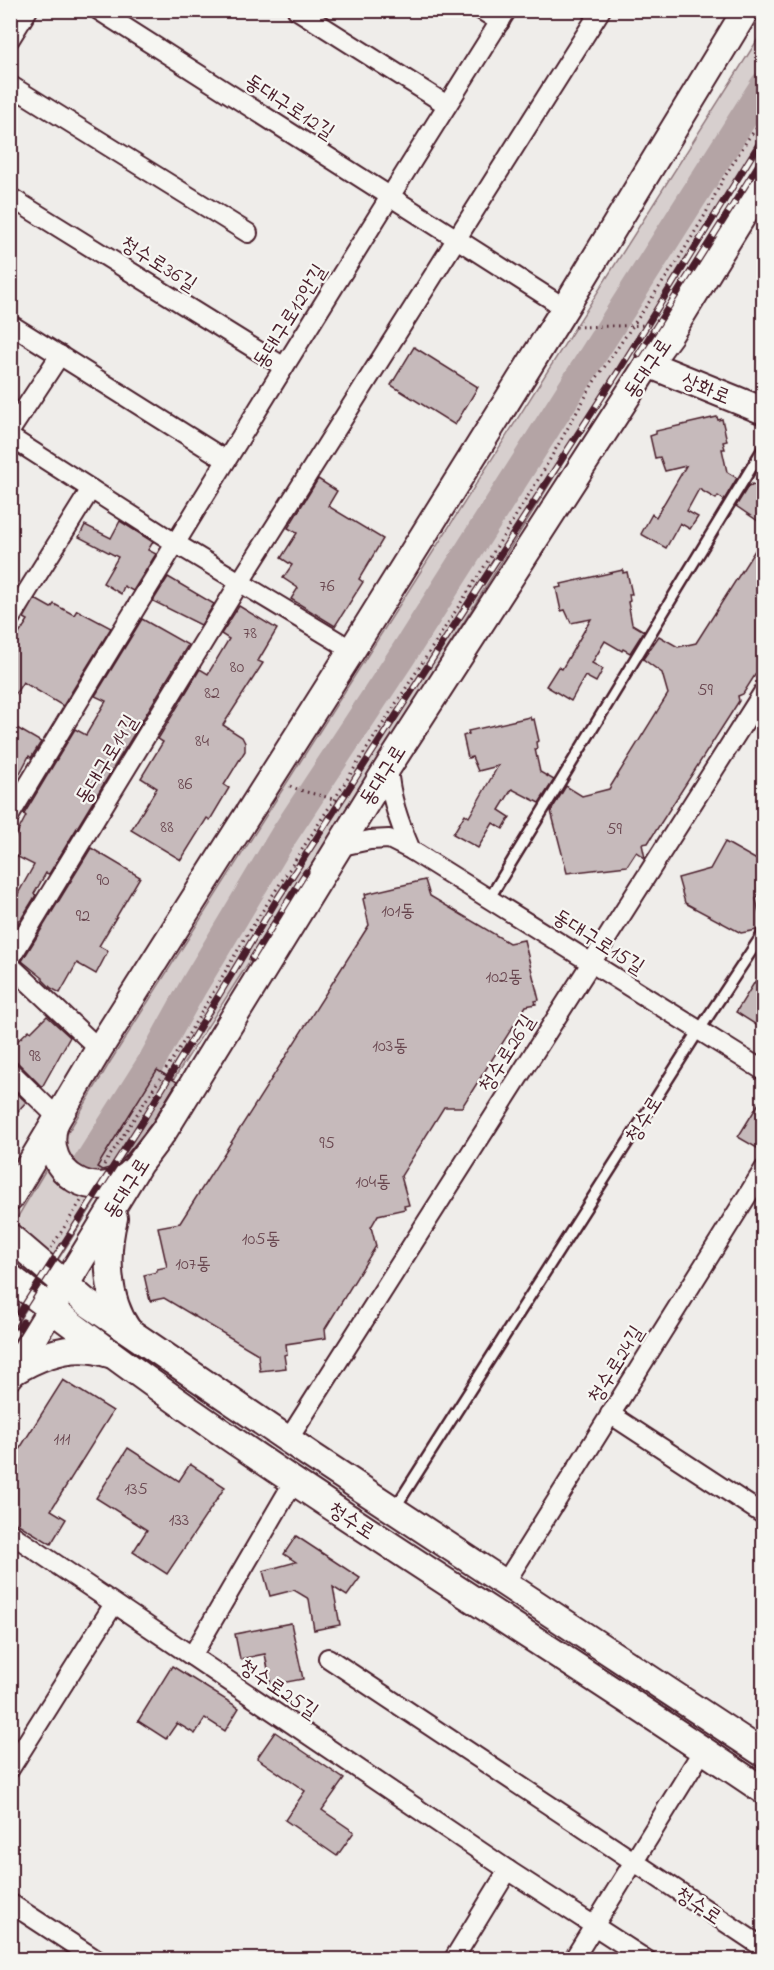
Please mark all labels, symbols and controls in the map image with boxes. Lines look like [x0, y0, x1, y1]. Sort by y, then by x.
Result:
street label: 동대구로12길 [238, 67, 340, 148]
street label: 청수로36길 [114, 229, 202, 300]
street label: 동대구로12안길 [247, 259, 335, 375]
street label: 동대구로 [617, 333, 680, 406]
street label: 상화로 [676, 366, 734, 413]
house number: 76 [319, 574, 335, 600]
house number: 78 [243, 621, 257, 647]
house number: 80 [230, 655, 244, 681]
house number: 59 [697, 678, 713, 704]
house number: 82 [204, 681, 220, 707]
street label: 동대구로14길 [69, 709, 146, 811]
house number: 84 [195, 729, 210, 755]
street label: 동대구로 [353, 739, 414, 813]
house number: 86 [178, 772, 192, 798]
house number: 88 [160, 815, 174, 841]
house number: 59 [606, 817, 622, 843]
house number: 90 [96, 868, 110, 894]
house number: 101동 [381, 899, 415, 925]
street label: 동대구로15길 [546, 903, 650, 983]
house number: 92 [76, 904, 90, 930]
house number: 102동 [486, 965, 522, 991]
street label: 청수로26길 [472, 1009, 544, 1099]
house number: 103동 [372, 1034, 408, 1060]
house number: 98 [29, 1044, 41, 1070]
street label: 청수로 [619, 1091, 671, 1150]
house number: 95 [319, 1131, 335, 1157]
street label: 동대구로 [97, 1152, 158, 1226]
house number: 104동 [355, 1170, 391, 1196]
house number: 105동 [242, 1227, 280, 1253]
house number: 107동 [175, 1252, 211, 1278]
street label: 청수로24길 [581, 1320, 652, 1410]
house number: 111 [53, 1427, 71, 1453]
house number: 135 [124, 1477, 148, 1503]
street label: 청수로 [321, 1495, 380, 1548]
house number: 133 [169, 1508, 189, 1534]
street label: 청수로25길 [232, 1652, 324, 1727]
street label: 청수로 [668, 1880, 727, 1933]

